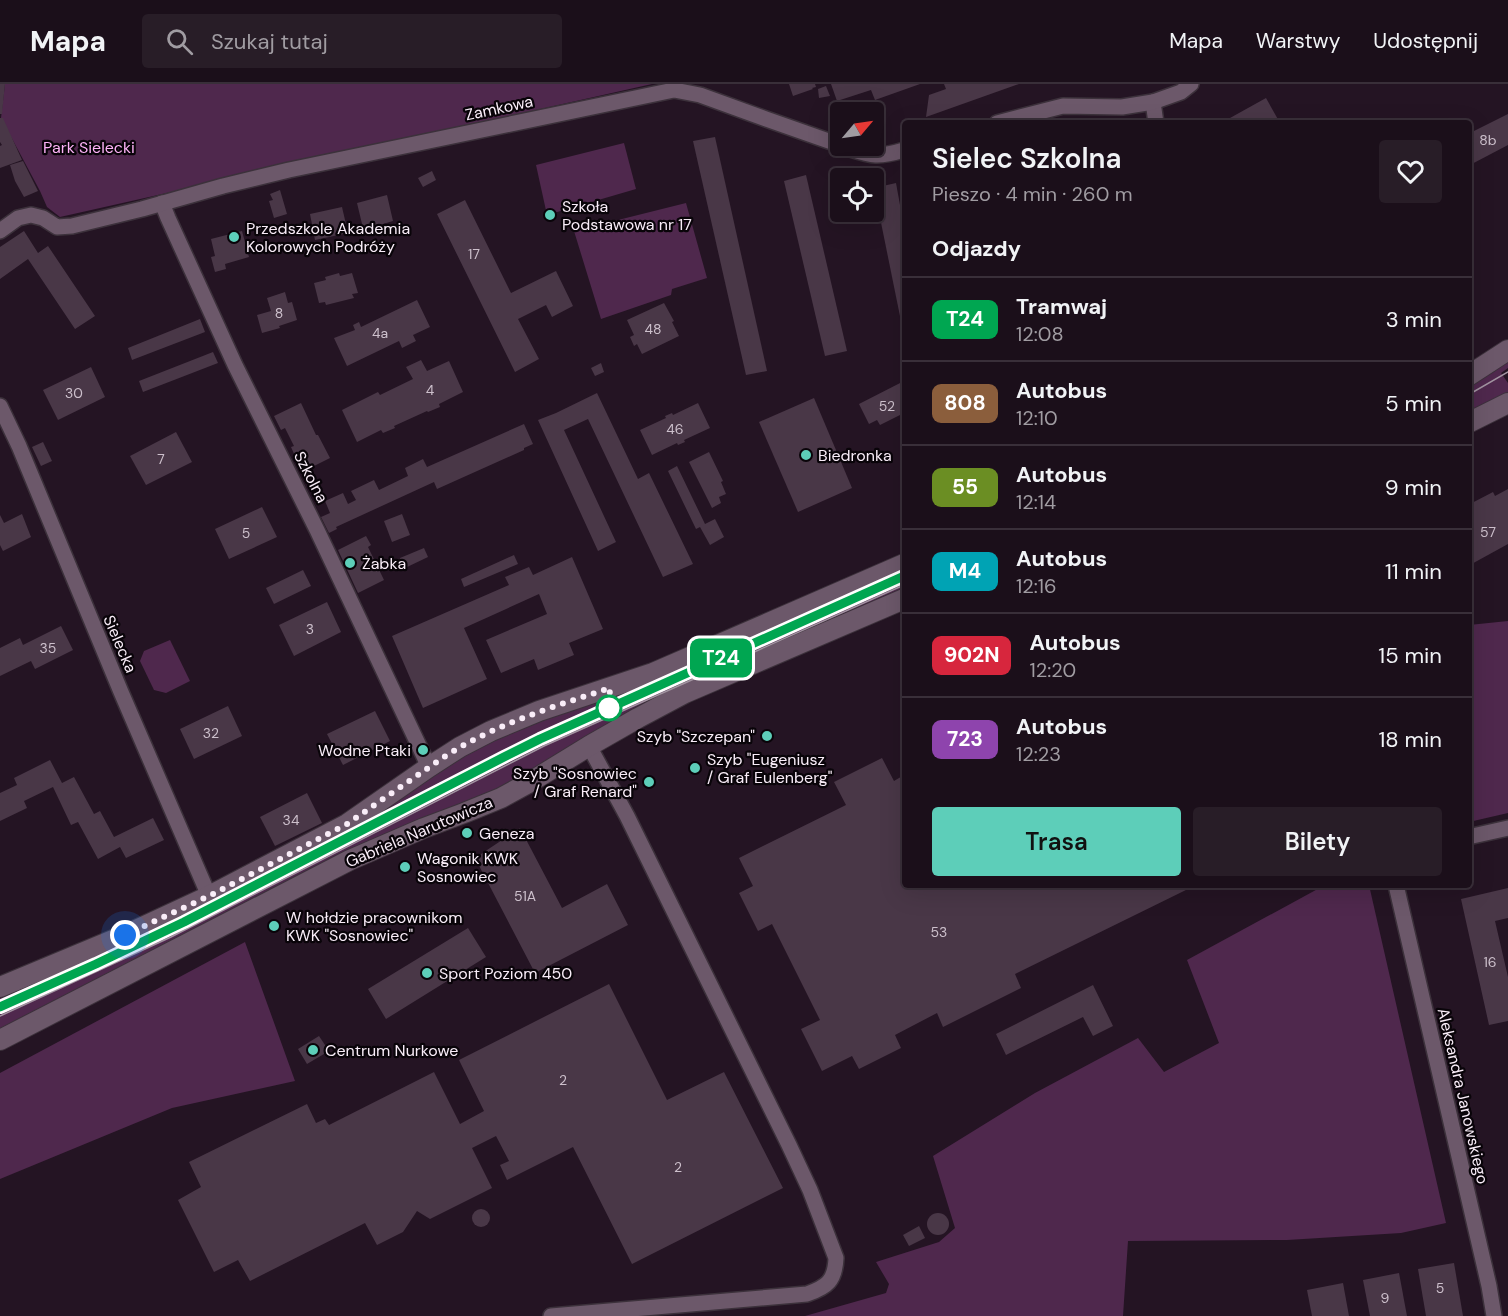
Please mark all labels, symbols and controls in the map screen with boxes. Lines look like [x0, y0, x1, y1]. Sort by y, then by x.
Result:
search box [142, 14, 562, 68]
text: Mapa [30, 23, 106, 60]
icon: search [163, 25, 196, 58]
text: Szukaj tutaj [211, 27, 328, 56]
text: Mapa [1169, 27, 1223, 55]
text: Warstwy [1256, 27, 1340, 55]
text: Udostępnij [1373, 27, 1478, 55]
street label: Zamkowa [463, 91, 535, 125]
north arrow [830, 102, 884, 156]
map controls [830, 102, 884, 222]
house number: 8b [1479, 131, 1497, 149]
park label: Park Sielecki [43, 137, 135, 158]
text: Sielec Szkolna [932, 140, 1122, 177]
button: heart [1379, 140, 1442, 203]
button: locate [830, 168, 884, 222]
text: Pieszo · 4 min · 260 m [932, 181, 1132, 207]
place label: Szkoła Podstawowa nr 17 [562, 196, 692, 235]
marker: Szkoła Podstawowa nr 17 [543, 208, 557, 222]
place label: Przedszkole Akademia Kolorowych Podróży [246, 218, 410, 257]
marker: Przedszkole Akademia Kolorowych Podróży [227, 230, 241, 244]
text: Odjazdy [932, 234, 1021, 263]
house number: 17 [468, 245, 480, 263]
text: Tramwaj [1016, 292, 1107, 321]
house number: 8 [275, 304, 283, 322]
text: T24 [946, 305, 984, 333]
text: 3 min [1386, 305, 1442, 334]
house number: 48 [644, 320, 662, 338]
text: 12:08 [1016, 321, 1064, 347]
house number: 4a [372, 324, 388, 342]
text: Autobus [1016, 376, 1107, 405]
house number: 4 [426, 381, 435, 399]
house number: 30 [65, 384, 83, 402]
text: 808 [944, 389, 986, 417]
text: 5 min [1385, 389, 1442, 418]
house number: 52 [879, 397, 895, 415]
text: 12:10 [1016, 405, 1058, 431]
house number: 46 [666, 420, 684, 438]
place label: Biedronka [818, 445, 892, 466]
street label: Szkolna [289, 448, 333, 506]
marker: Biedronka [799, 448, 813, 462]
house number: 7 [157, 450, 165, 468]
text: Autobus [1016, 460, 1107, 489]
text: 55 [952, 473, 978, 501]
text: 9 min [1385, 473, 1442, 502]
text: 12:14 [1016, 489, 1056, 515]
house number: 57 [1480, 523, 1496, 541]
house number: 5 [242, 524, 250, 542]
text: Autobus [1016, 544, 1107, 573]
place label: Żabka [362, 553, 406, 574]
marker: Żabka [343, 556, 357, 570]
text: M4 [949, 557, 981, 585]
text: 11 min [1385, 557, 1442, 586]
text: 12:16 [1016, 573, 1057, 599]
street label: Sielecka [98, 612, 142, 676]
house number: 3 [306, 620, 314, 638]
text: Autobus [1029, 628, 1121, 657]
line badge: T24 [686, 638, 756, 678]
house number: 35 [40, 639, 56, 657]
text: 902N [944, 641, 999, 669]
text: 15 min [1378, 641, 1442, 670]
text: T24 [702, 644, 740, 672]
text: 12:20 [1029, 657, 1076, 683]
unlabelled marker [596, 695, 622, 721]
text: Autobus [1016, 712, 1107, 741]
house number: 32 [203, 724, 219, 742]
text: 723 [947, 725, 983, 753]
text: 18 min [1378, 725, 1442, 754]
place label: Szyb "Szczepan" [637, 726, 755, 747]
marker: Szyb "Szczepan" [760, 729, 774, 743]
place label: Wodne Ptaki [318, 740, 411, 761]
text: 12:23 [1016, 741, 1061, 767]
marker: Wodne Ptaki [416, 743, 430, 757]
place label: Szyb "Eugeniusz / Graf Eulenberg" [707, 749, 833, 788]
marker: Szyb "Eugeniusz / Graf Eulenberg" [688, 761, 702, 775]
place label: Szyb "Sosnowiec / Graf Renard" [513, 763, 637, 802]
marker: Szyb "Sosnowiec / Graf Renard" [642, 775, 656, 789]
street label: Gabriela Narutowicza [342, 792, 496, 872]
button: Trasa [932, 807, 1181, 876]
button: Bilety [1193, 807, 1442, 876]
house number: 34 [283, 811, 300, 829]
place label: Geneza [479, 823, 535, 844]
marker: Geneza [460, 826, 474, 840]
place label: Wagonik KWK Sosnowiec [417, 848, 518, 887]
marker: Wagonik KWK Sosnowiec [398, 860, 412, 874]
house number: 51A [514, 887, 536, 905]
place label: W hołdzie pracownikom KWK "Sosnowiec" [286, 907, 462, 946]
marker: W hołdzie pracownikom KWK "Sosnowiec" [267, 919, 281, 933]
your location [110, 920, 140, 950]
house number: 53 [931, 923, 947, 941]
house number: 16 [1483, 953, 1497, 971]
place label: Sport Poziom 450 [439, 963, 572, 984]
marker: Sport Poziom 450 [420, 966, 434, 980]
street label: Aleksandra Janowskiego [1433, 1006, 1493, 1186]
place label: Centrum Nurkowe [325, 1040, 458, 1061]
marker: Centrum Nurkowe [306, 1043, 320, 1057]
house number: 2 [559, 1071, 567, 1089]
house number: 2 [674, 1158, 682, 1176]
house number: 5 [1436, 1279, 1444, 1297]
house number: 9 [1381, 1289, 1390, 1307]

